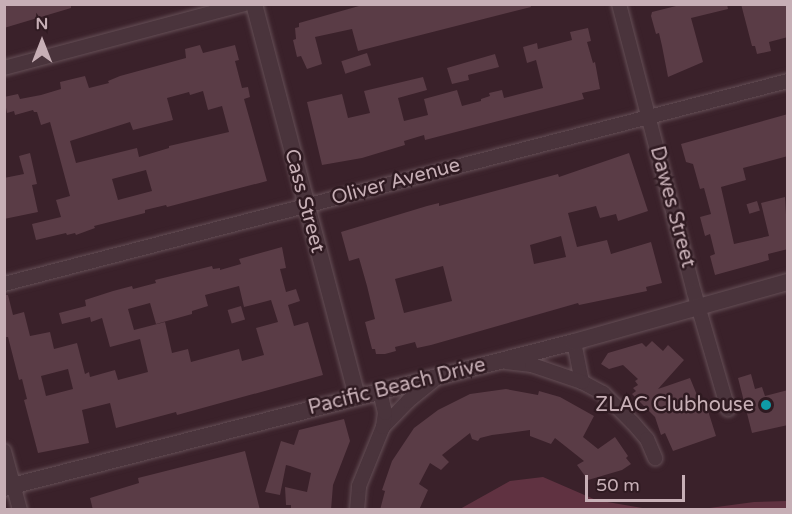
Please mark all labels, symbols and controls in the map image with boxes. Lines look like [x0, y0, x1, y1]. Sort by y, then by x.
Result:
north arrow [12, 12, 72, 72]
text: N [36, 14, 48, 34]
street label: Dawes Street [644, 144, 700, 270]
street label: Cass Street [279, 146, 329, 256]
street label: Oliver Avenue [329, 153, 463, 211]
street label: Pacific Beach Drive [306, 353, 488, 421]
place label: ZLAC Clubhouse [595, 393, 754, 417]
marker: ZLAC Clubhouse [759, 398, 773, 412]
scale bar [588, 463, 688, 501]
text: 50 m [596, 474, 640, 496]

